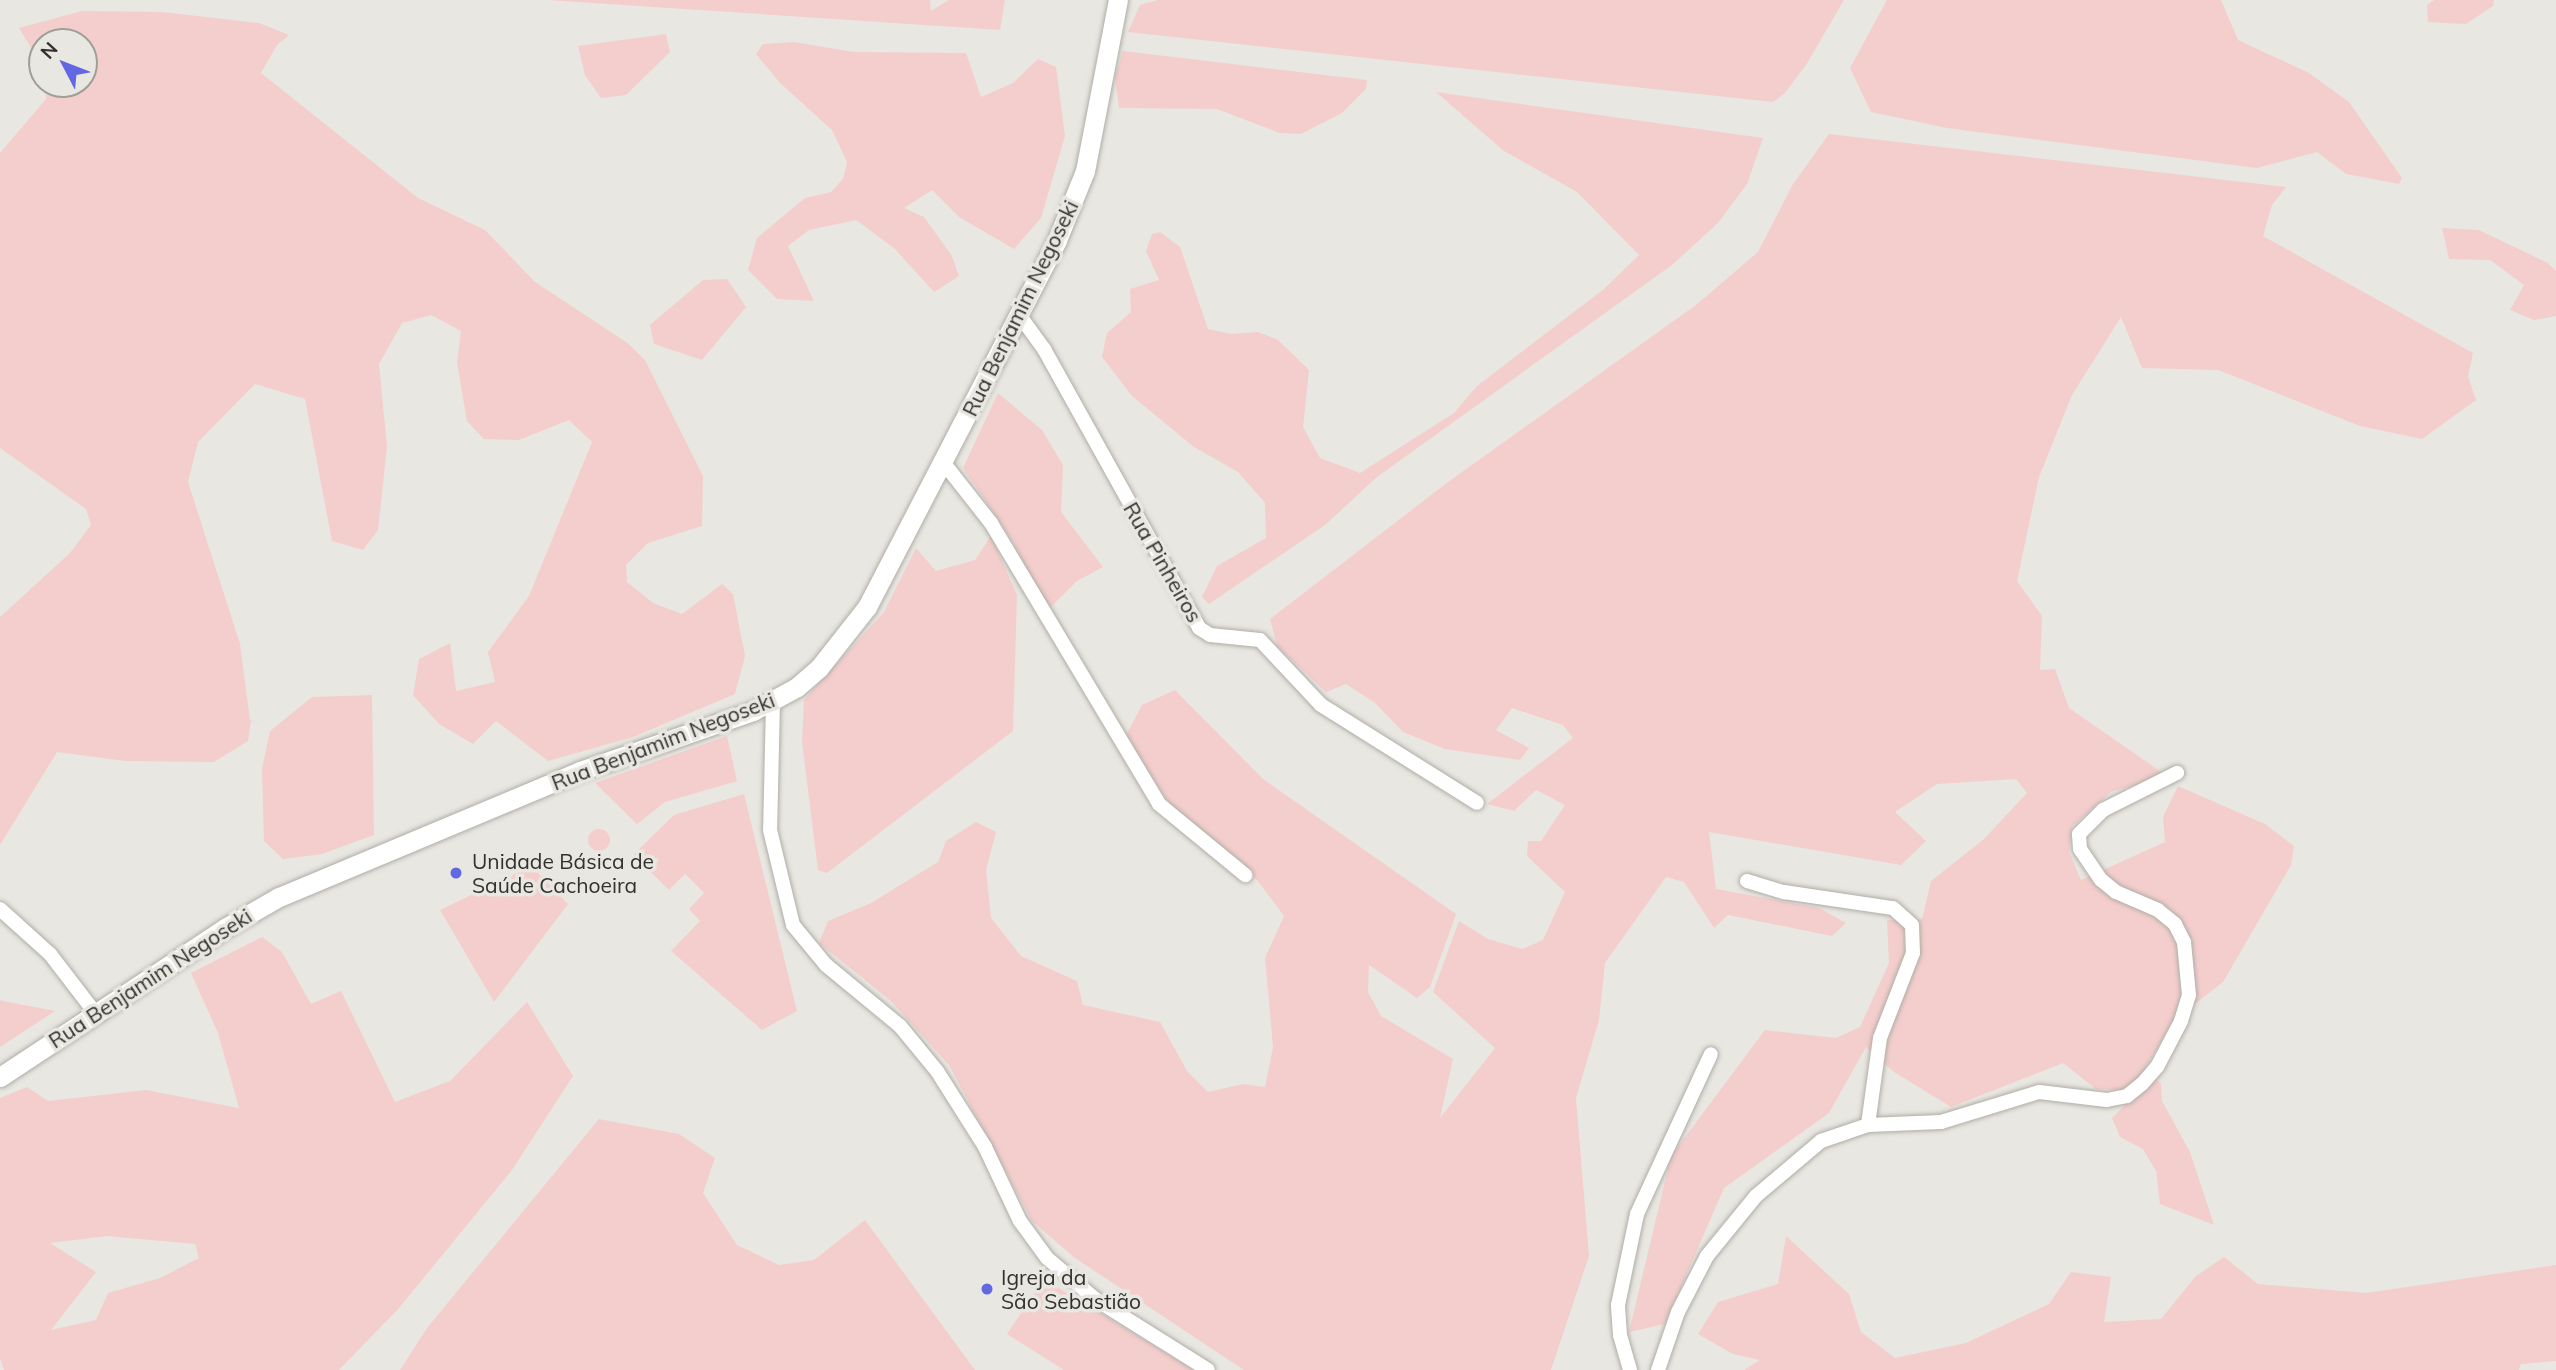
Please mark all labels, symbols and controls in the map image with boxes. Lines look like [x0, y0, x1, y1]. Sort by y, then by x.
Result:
north arrow [28, 28, 98, 98]
text: N [35, 37, 63, 64]
street label: Rua Benjamim Negoseki [957, 196, 1083, 420]
street label: Rua Pinheiros [1119, 498, 1207, 626]
street label: Rua Benjamim Negoseki [548, 687, 778, 795]
place label: Unidade Básica de Saúde Cachoeira [472, 848, 654, 898]
marker: Unidade Básica de Saúde Cachoeira [446, 863, 466, 883]
street label: Rua Benjamim Negoseki [44, 903, 256, 1053]
place label: Igreja da São Sebastião [1001, 1264, 1141, 1314]
marker: Igreja da São Sebastião [979, 1281, 995, 1297]

